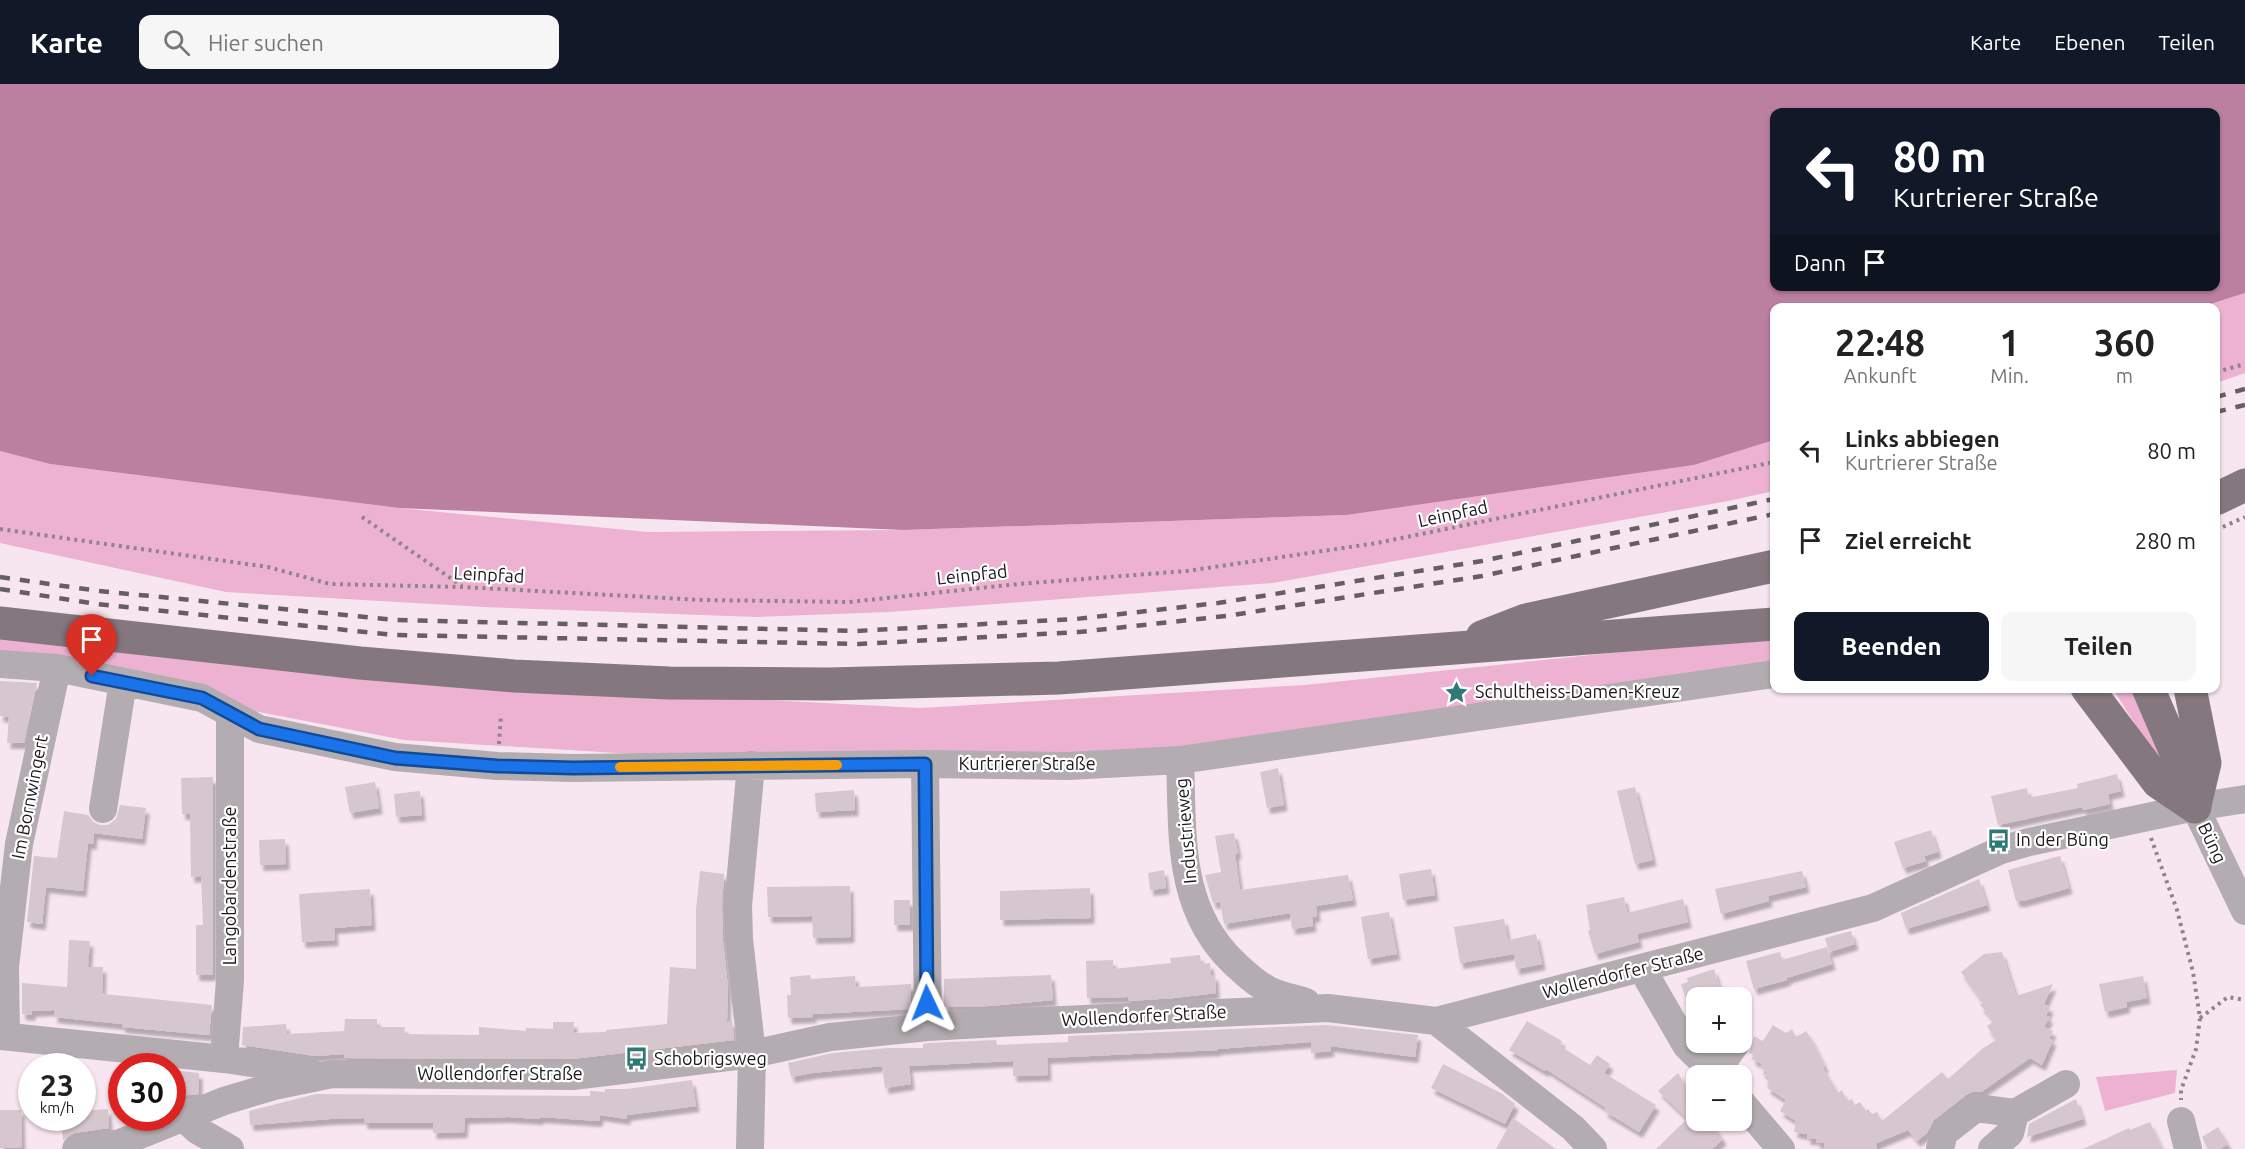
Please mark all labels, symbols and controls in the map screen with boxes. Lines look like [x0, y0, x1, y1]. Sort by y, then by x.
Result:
search box [139, 15, 559, 69]
icon: search [160, 26, 193, 59]
text: Karte [30, 27, 103, 58]
text: Hier suchen [208, 30, 324, 55]
text: Karte [1970, 30, 2021, 54]
text: Ebenen [2054, 30, 2126, 54]
text: Teilen [2159, 30, 2215, 54]
icon: left [1794, 132, 1872, 210]
text: 80 m [1893, 133, 1987, 180]
text: Kurtrierer Straße [1893, 182, 2099, 212]
icon: arrive [1858, 246, 1891, 279]
text: Dann [1794, 250, 1846, 275]
text: 22:48 [1835, 322, 1925, 363]
text: 1 [1999, 322, 2020, 363]
text: 360 [2094, 322, 2155, 363]
text: Ankunft [1844, 364, 1917, 387]
text: Min. [1990, 364, 2029, 387]
text: m [2116, 364, 2133, 387]
text: Links abbiegen [1845, 426, 2000, 451]
icon: left [1794, 434, 1827, 467]
text: 80 m [2147, 438, 2196, 463]
text: Kurtrierer Straße [1845, 451, 1997, 474]
street label: Leinpfad [1416, 496, 1490, 530]
icon: arrive [1794, 524, 1827, 557]
text: Ziel erreicht [1845, 528, 1972, 553]
text: 280 m [2135, 528, 2196, 553]
street label: Leinpfad [936, 560, 1008, 588]
street label: Leinpfad [453, 562, 525, 586]
button: Beenden [1794, 612, 1989, 681]
button: Teilen [2001, 612, 2196, 681]
pin [66, 614, 117, 676]
icon: arrive [75, 623, 108, 656]
place icon: Schultheiss-Damen-Kreuz [1444, 679, 1470, 705]
place label: Schultheiss-Damen-Kreuz [1475, 681, 1680, 701]
street label: Im Bornwingert [7, 733, 51, 861]
street label: Kurtrierer Straße [958, 753, 1096, 773]
street label: Industrieweg [1170, 777, 1200, 885]
street label: Langobardenstraße [219, 807, 239, 965]
street label: Büng [2195, 819, 2231, 866]
bus stop icon: In der Büng [1985, 827, 2011, 853]
place label: In der Büng [2016, 829, 2109, 849]
street label: Wollendorfer Straße [1540, 942, 1705, 1002]
position arrow [895, 971, 959, 1035]
map controls [1686, 987, 1752, 1131]
button: + [1686, 987, 1752, 1053]
street label: Wollendorfer Straße [1061, 1001, 1227, 1029]
bus stop icon: Schobrigsweg [623, 1046, 649, 1072]
place label: Schobrigsweg [654, 1048, 767, 1068]
speed limit sign: 30 [108, 1053, 186, 1131]
street label: Wollendorfer Straße [417, 1063, 583, 1083]
button: − [1686, 1065, 1752, 1131]
text: 23 [40, 1068, 74, 1102]
text: km/h [40, 1099, 74, 1116]

